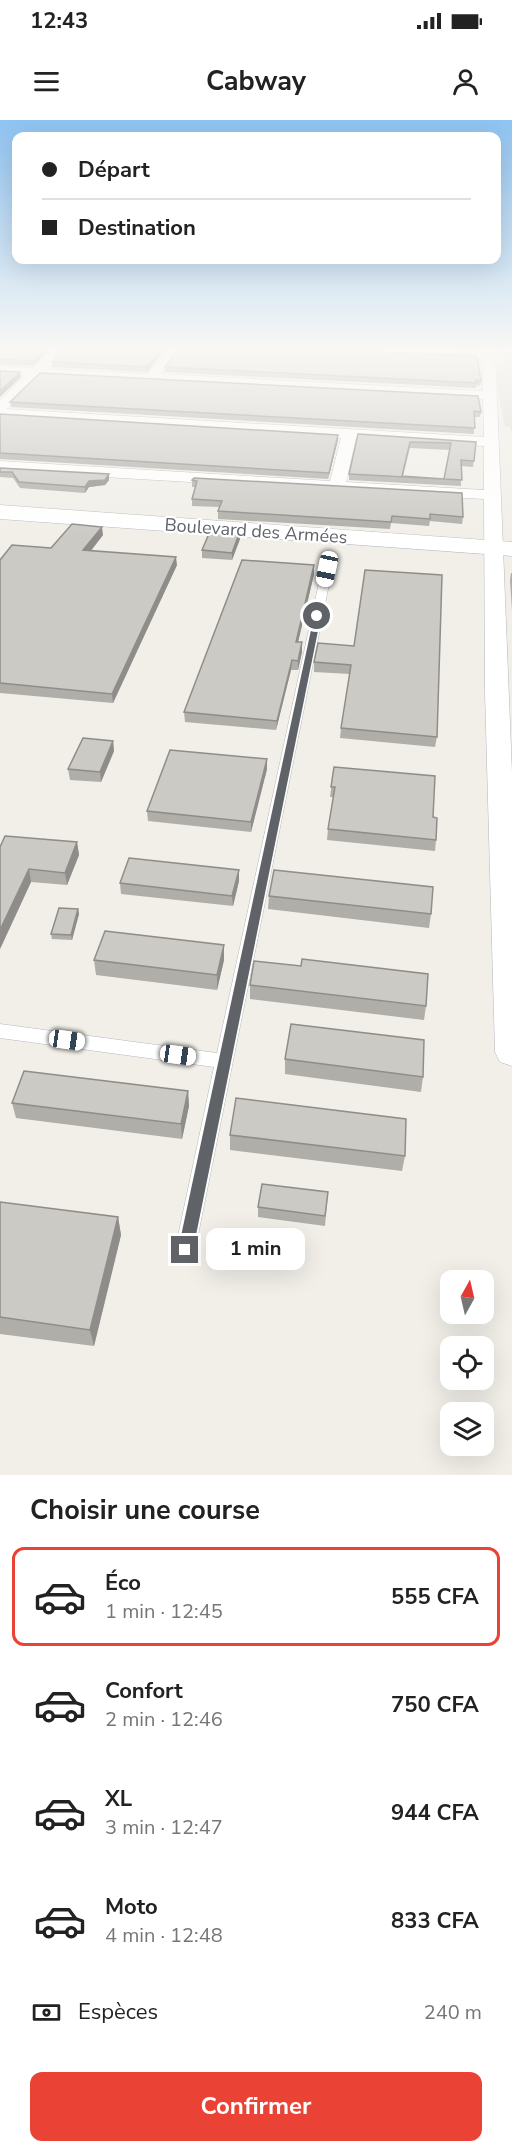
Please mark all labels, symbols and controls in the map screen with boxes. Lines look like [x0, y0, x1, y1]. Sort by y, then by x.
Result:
text: 12:43 [30, 6, 88, 36]
text: Cabway [206, 63, 306, 100]
icon: menu [30, 65, 63, 98]
icon: person [449, 65, 482, 98]
text: Départ [78, 155, 150, 185]
text: Destination [78, 213, 196, 243]
street label: Boulevard des Armées [164, 513, 348, 549]
car [314, 550, 340, 588]
route start [303, 602, 330, 629]
car [48, 1029, 86, 1051]
car [159, 1044, 197, 1066]
callout: 1 min [206, 1229, 305, 1271]
text: 1 min [230, 1235, 281, 1262]
route end [171, 1236, 198, 1263]
north arrow [440, 1270, 494, 1324]
map controls [440, 1270, 494, 1456]
button: locate [440, 1336, 494, 1390]
button: layers [440, 1402, 494, 1456]
text: Choisir une course [30, 1492, 260, 1529]
text: Éco [105, 1568, 141, 1598]
icon: car [33, 1570, 87, 1624]
text: 555 CFA [391, 1582, 479, 1612]
text: 1 min · 12:45 [105, 1598, 223, 1625]
text: Confort [105, 1676, 183, 1706]
icon: car [33, 1678, 87, 1732]
text: 750 CFA [391, 1690, 479, 1720]
text: 2 min · 12:46 [105, 1706, 223, 1733]
text: XL [105, 1784, 132, 1814]
icon: car [33, 1786, 87, 1840]
text: 944 CFA [391, 1798, 479, 1828]
text: 3 min · 12:47 [105, 1814, 223, 1841]
text: Moto [105, 1892, 158, 1922]
icon: car [33, 1894, 87, 1948]
text: 833 CFA [391, 1906, 479, 1936]
text: 4 min · 12:48 [105, 1922, 223, 1949]
icon: cash [30, 1996, 63, 2029]
text: Espèces [78, 1997, 158, 2027]
text: 240 m [424, 1999, 482, 2026]
button: Confirmer [30, 2072, 482, 2141]

